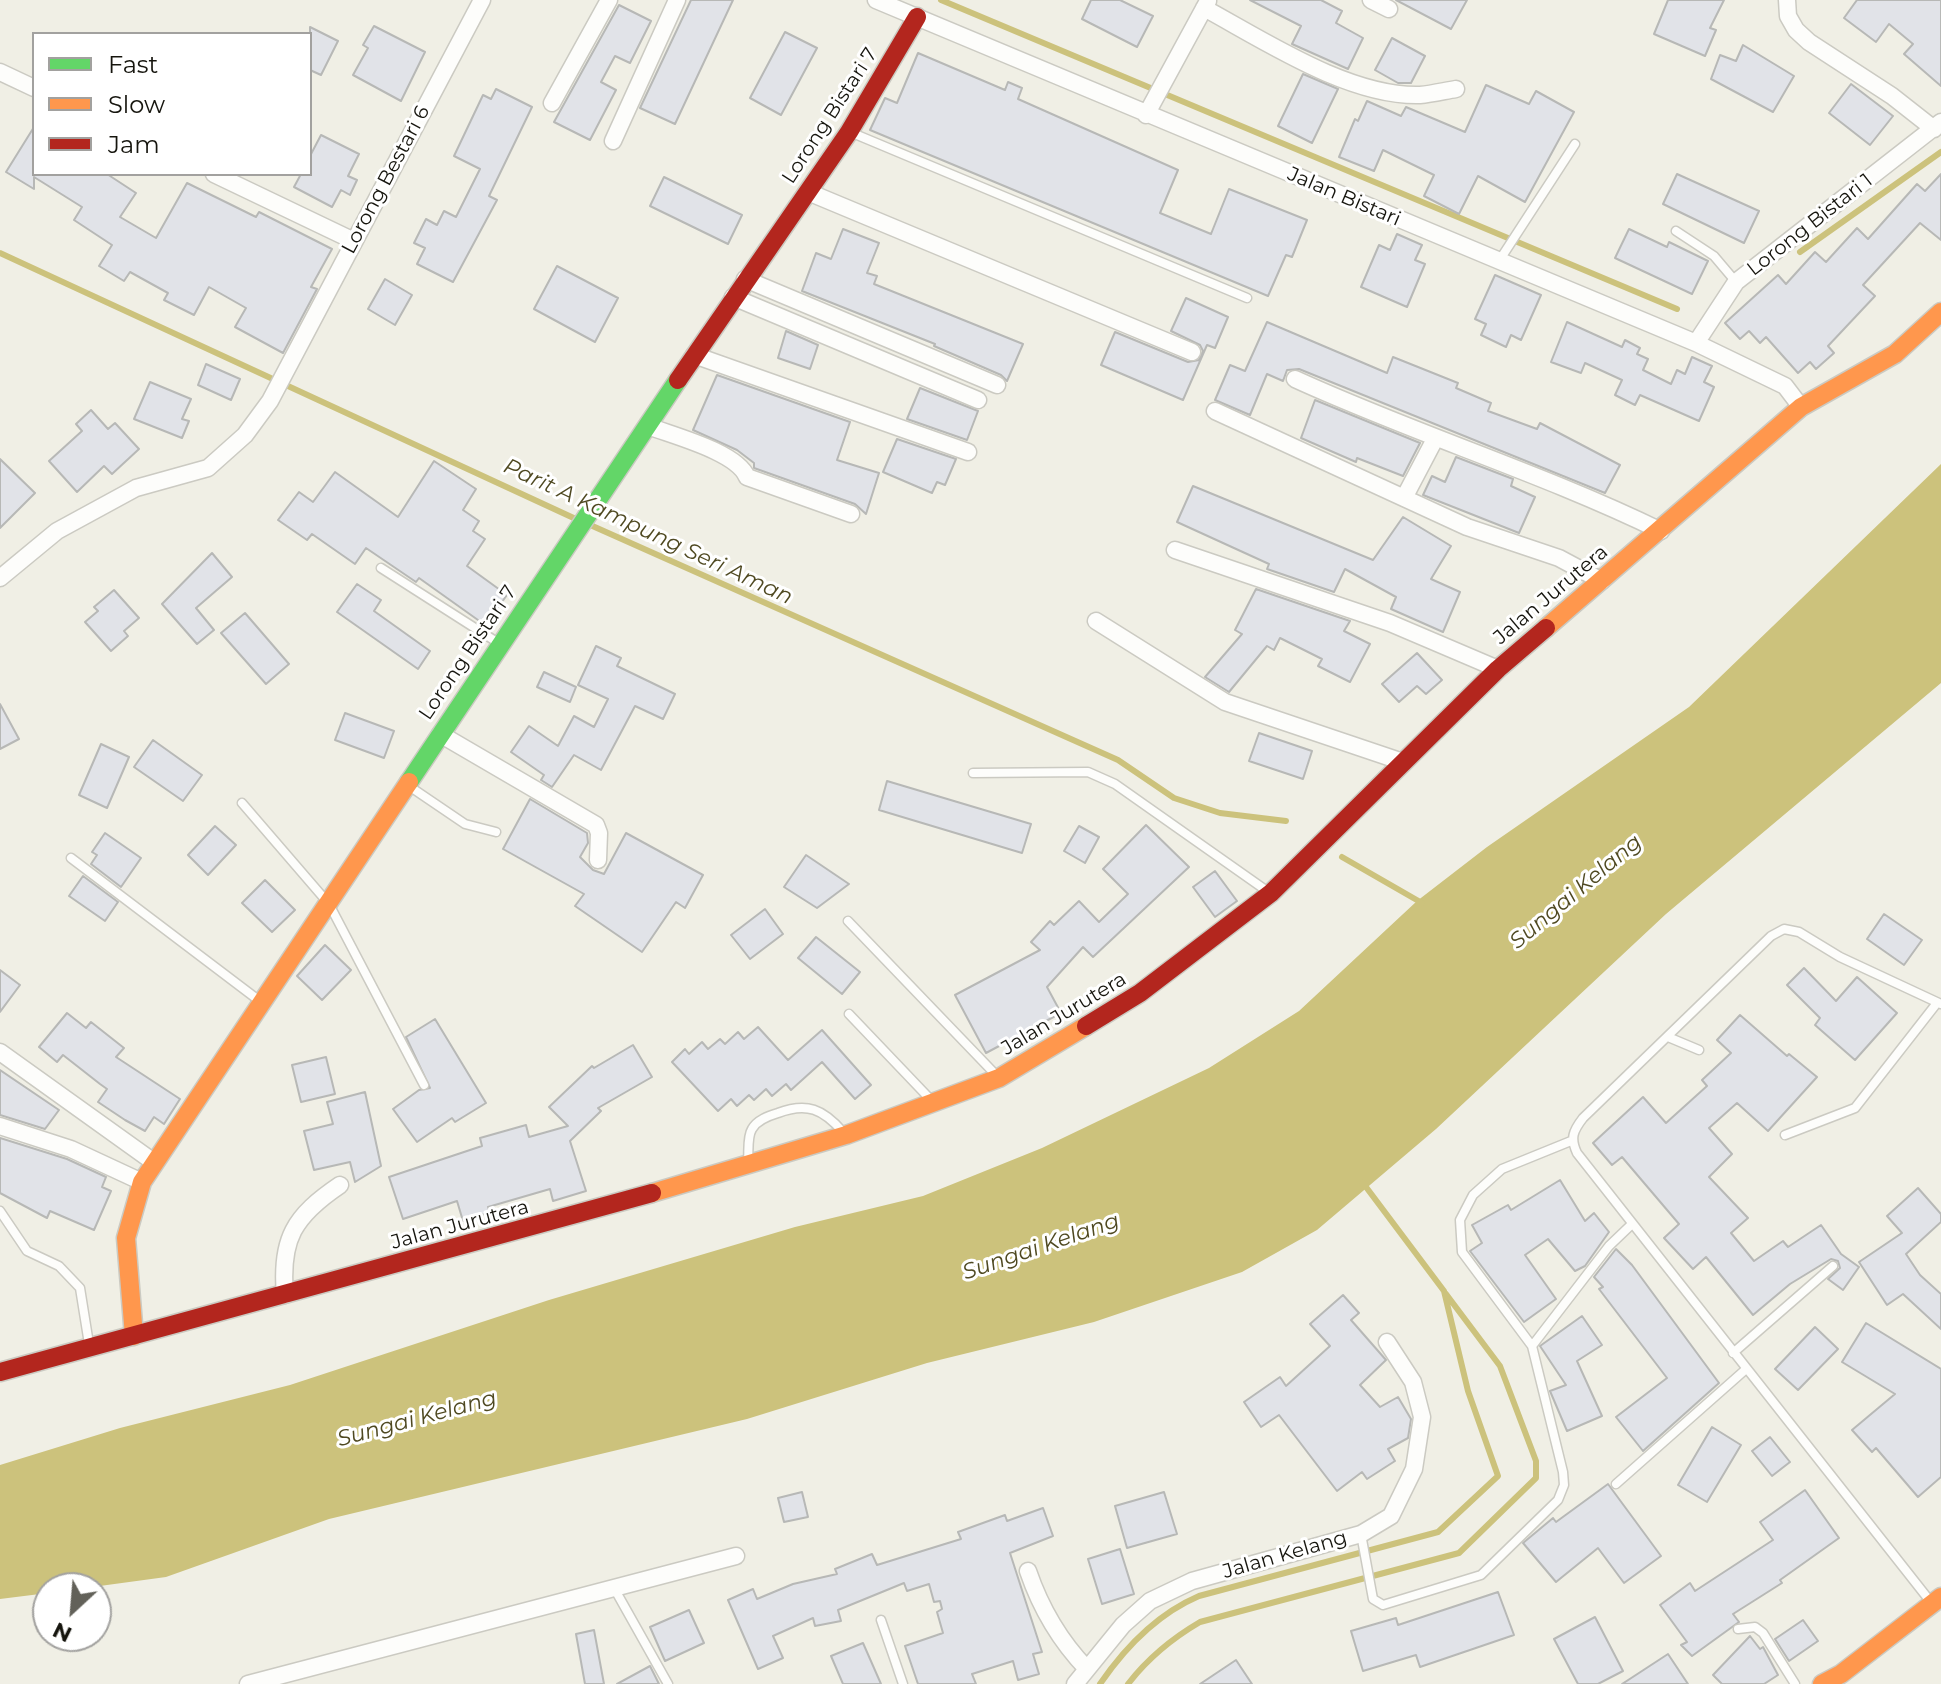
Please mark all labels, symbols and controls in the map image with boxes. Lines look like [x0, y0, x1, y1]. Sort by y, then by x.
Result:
legend [32, 32, 312, 176]
street label: Lorong Bistari 7 [777, 44, 883, 188]
text: Fast [108, 50, 158, 79]
text: Slow [108, 90, 165, 119]
street label: Lorong Bestari 6 [337, 102, 435, 258]
text: Jam [108, 130, 160, 159]
street label: Jalan Bistari [1284, 162, 1404, 232]
street label: Lorong Bistari 1 [1743, 169, 1877, 281]
water label: Parit A Kampung Seri Aman [499, 453, 797, 611]
street label: Jalan Jurutera [1489, 540, 1613, 650]
street label: Lorong Bistari 7 [414, 581, 522, 725]
water label: Sungai Kelang [1505, 829, 1647, 955]
street label: Jalan Jurutera [997, 967, 1131, 1061]
street label: Jalan Jurutera [389, 1195, 531, 1255]
water label: Sungai Kelang [959, 1208, 1123, 1286]
water label: Sungai Kelang [334, 1385, 500, 1453]
street label: Jalan Kelang [1220, 1526, 1350, 1584]
north arrow [32, 1572, 112, 1652]
text: N [48, 1616, 76, 1648]

